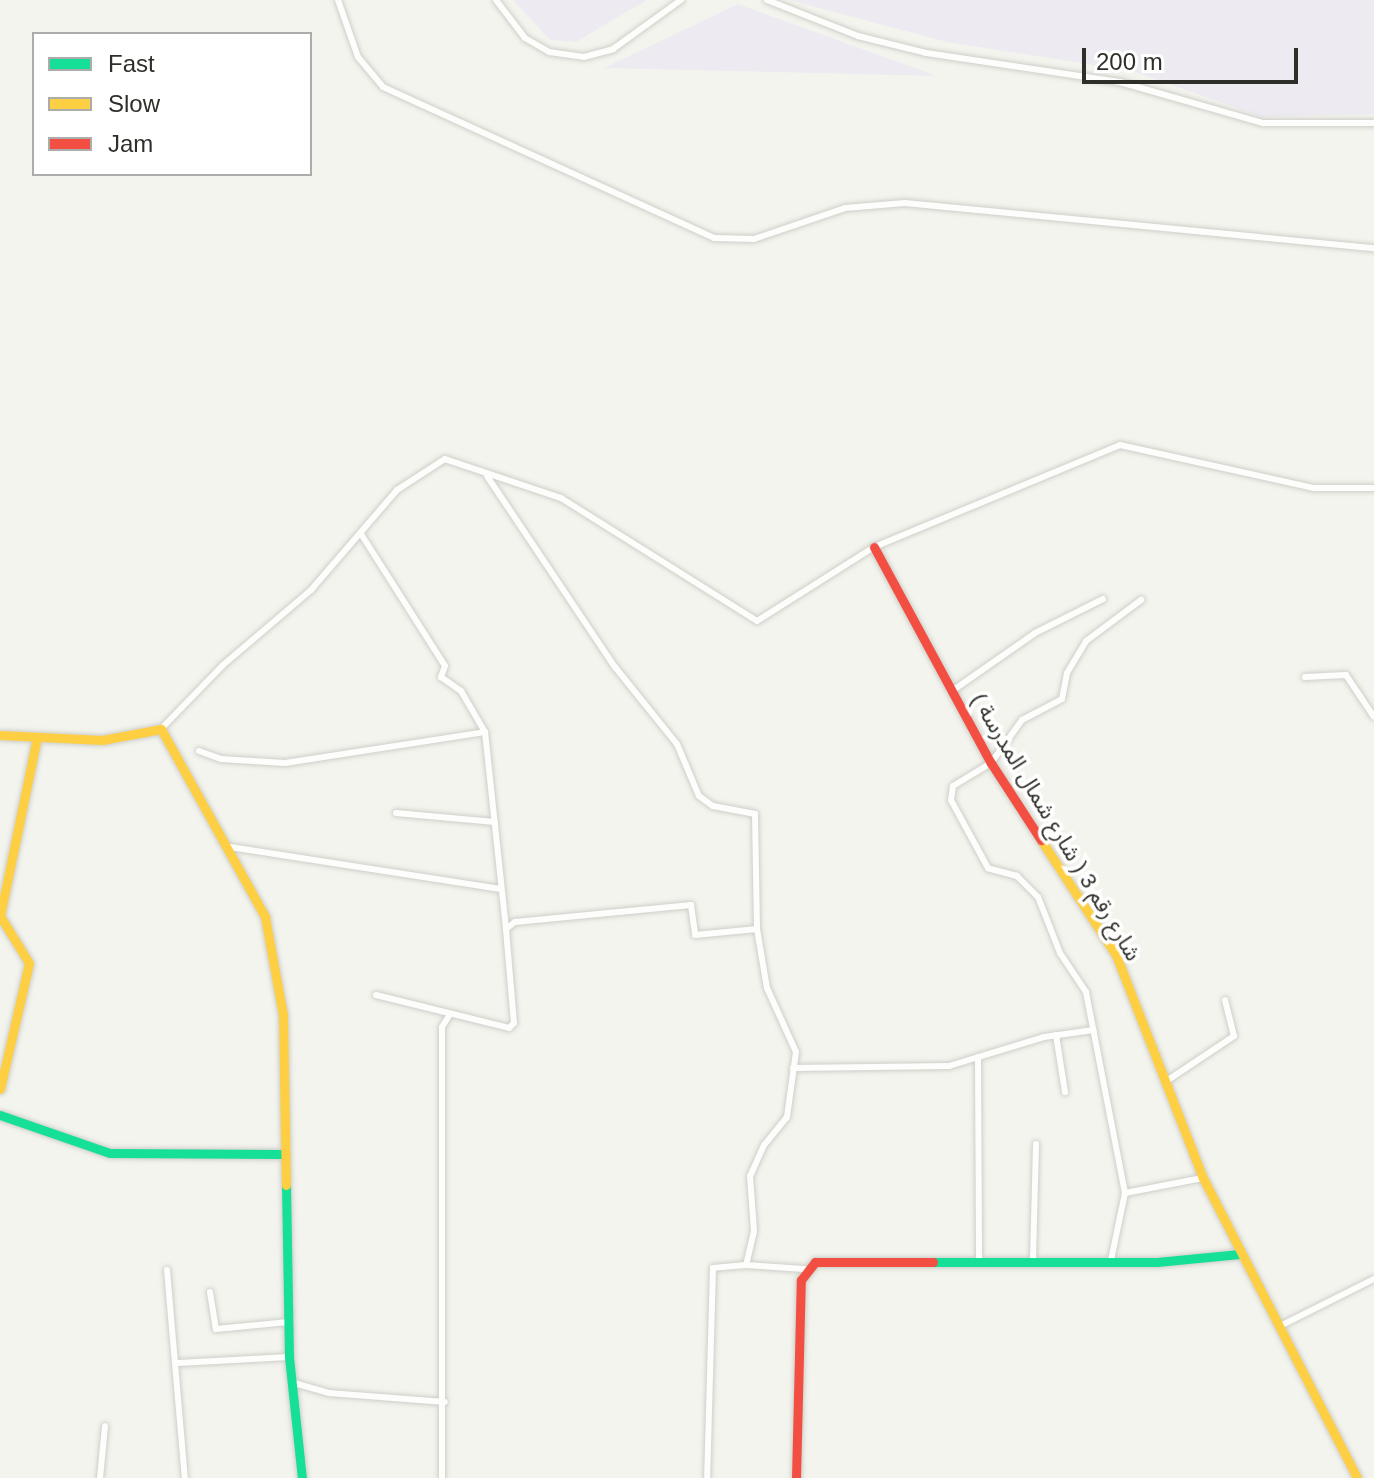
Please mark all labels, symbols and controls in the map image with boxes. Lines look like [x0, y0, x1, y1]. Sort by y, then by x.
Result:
legend [32, 32, 312, 176]
scale bar [1086, 32, 1302, 82]
text: 200 m [1096, 48, 1163, 75]
text: Fast [108, 50, 155, 77]
text: Slow [108, 90, 160, 117]
text: Jam [108, 130, 153, 157]
street label: شارع رقم 3 ( شارع شمال المدرسة ) [966, 688, 1146, 966]

